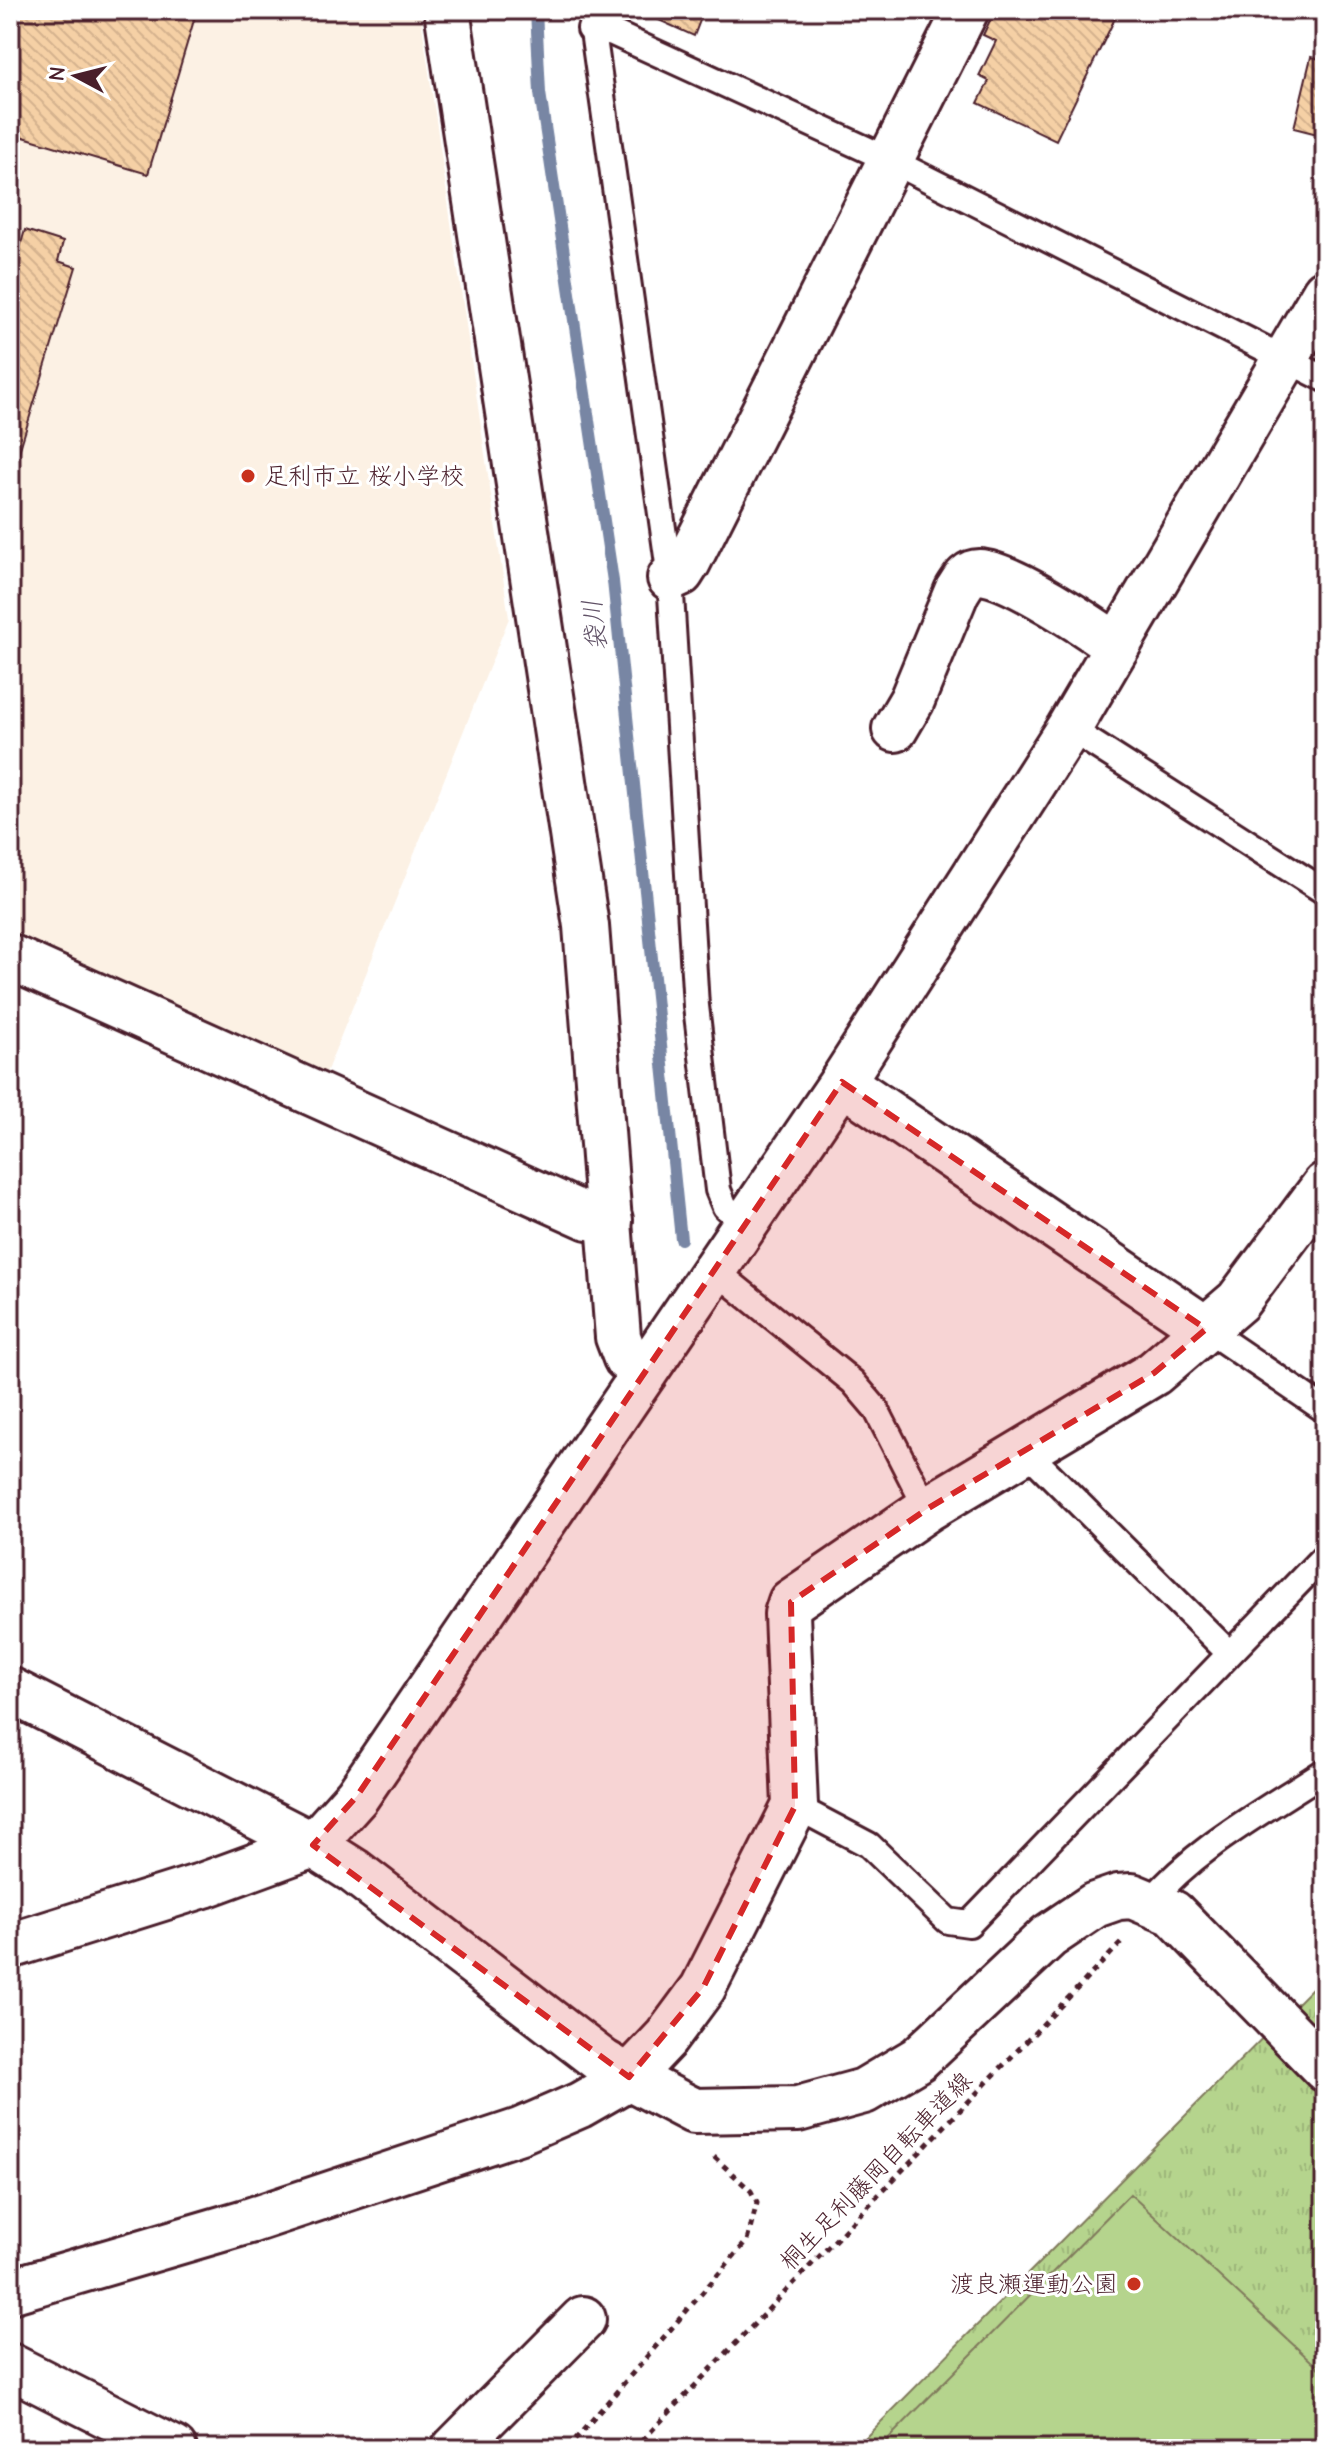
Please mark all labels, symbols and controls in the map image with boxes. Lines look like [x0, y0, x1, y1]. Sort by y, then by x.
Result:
north arrow [36, 36, 116, 116]
text: N [43, 65, 71, 82]
place label: 足利市立 桜小学校 [264, 462, 464, 490]
marker: 足利市立 桜小学校 [239, 467, 257, 485]
water label: 袋川 [577, 598, 613, 652]
street label: 桐生足利藤岡自転車道線 [774, 2066, 978, 2276]
place label: 渡良瀬運動公園 [950, 2270, 1118, 2298]
marker: 渡良瀬運動公園 [1125, 2275, 1143, 2293]

